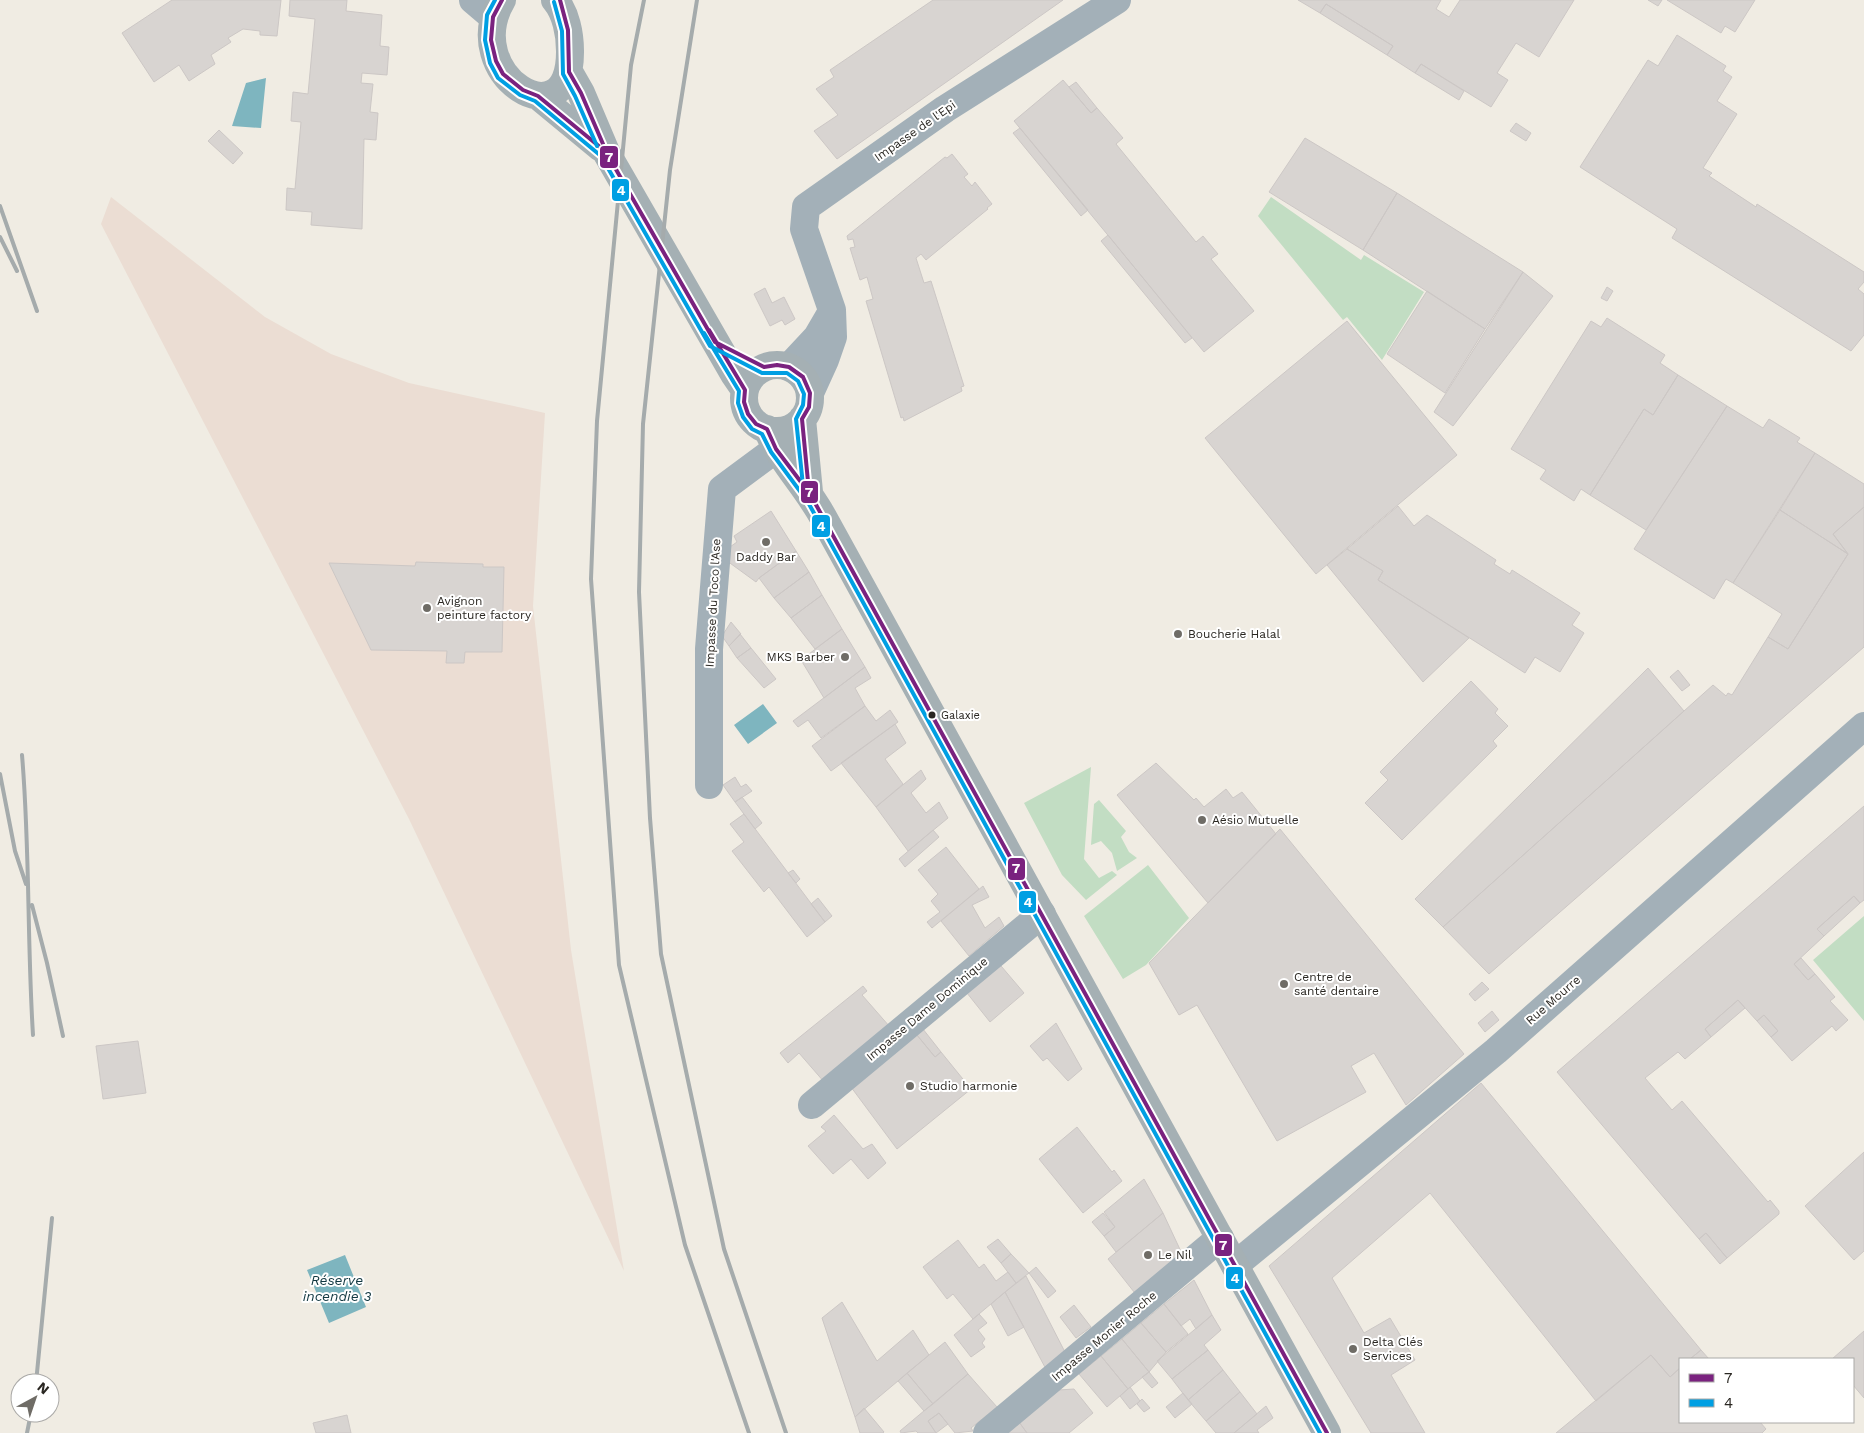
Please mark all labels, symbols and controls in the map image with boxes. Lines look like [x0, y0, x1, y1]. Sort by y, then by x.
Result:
street label: Impasse de l'Epi [872, 98, 958, 164]
line badge: 7 [599, 145, 619, 169]
text: 7 [605, 149, 614, 165]
line badge: 4 [611, 178, 630, 202]
text: 4 [616, 182, 626, 198]
line badge: 7 [800, 480, 819, 504]
text: 7 [805, 484, 814, 500]
line badge: 4 [811, 514, 831, 538]
text: 4 [816, 518, 826, 534]
marker: Daddy Bar [760, 536, 772, 548]
street label: Impasse du Toco l'Ase [703, 538, 723, 668]
place label: Daddy Bar [736, 550, 796, 564]
place label: Avignon peinture factory [437, 594, 532, 622]
marker: Avignon peinture factory [421, 602, 433, 614]
place label: Boucherie Halal [1188, 627, 1281, 641]
marker: Boucherie Halal [1172, 628, 1184, 640]
place label: MKS Barber [766, 650, 835, 664]
marker: MKS Barber [839, 651, 851, 663]
place label: Galaxie [941, 709, 980, 722]
marker: Galaxie [927, 710, 937, 720]
place label: Aésio Mutuelle [1212, 813, 1299, 827]
marker: Aésio Mutuelle [1196, 814, 1208, 826]
line badge: 7 [1007, 857, 1026, 881]
text: 7 [1012, 860, 1021, 876]
line badge: 4 [1018, 890, 1037, 914]
text: 4 [1023, 894, 1033, 910]
street label: Impasse Dame Dominique [864, 954, 990, 1064]
place label: Centre de santé dentaire [1294, 970, 1379, 998]
street label: Rue Mourre [1523, 973, 1583, 1027]
marker: Centre de santé dentaire [1278, 978, 1290, 990]
place label: Studio harmonie [920, 1079, 1018, 1093]
marker: Studio harmonie [904, 1080, 916, 1092]
line badge: 7 [1214, 1233, 1233, 1257]
text: 7 [1219, 1237, 1228, 1253]
place label: Le Nil [1158, 1248, 1192, 1262]
marker: Le Nil [1142, 1249, 1154, 1261]
line badge: 4 [1225, 1266, 1244, 1290]
text: 4 [1230, 1270, 1240, 1286]
water label: Réserve incendie 3 [303, 1272, 371, 1304]
street label: Impasse Monier Roche [1049, 1288, 1159, 1384]
place label: Delta Clés Services [1363, 1335, 1423, 1363]
marker: Delta Clés Services [1347, 1343, 1359, 1355]
legend [1679, 1358, 1854, 1423]
text: 7 [1724, 1369, 1732, 1387]
north arrow [10, 1373, 60, 1423]
text: N [34, 1379, 52, 1398]
text: 4 [1724, 1394, 1733, 1412]

